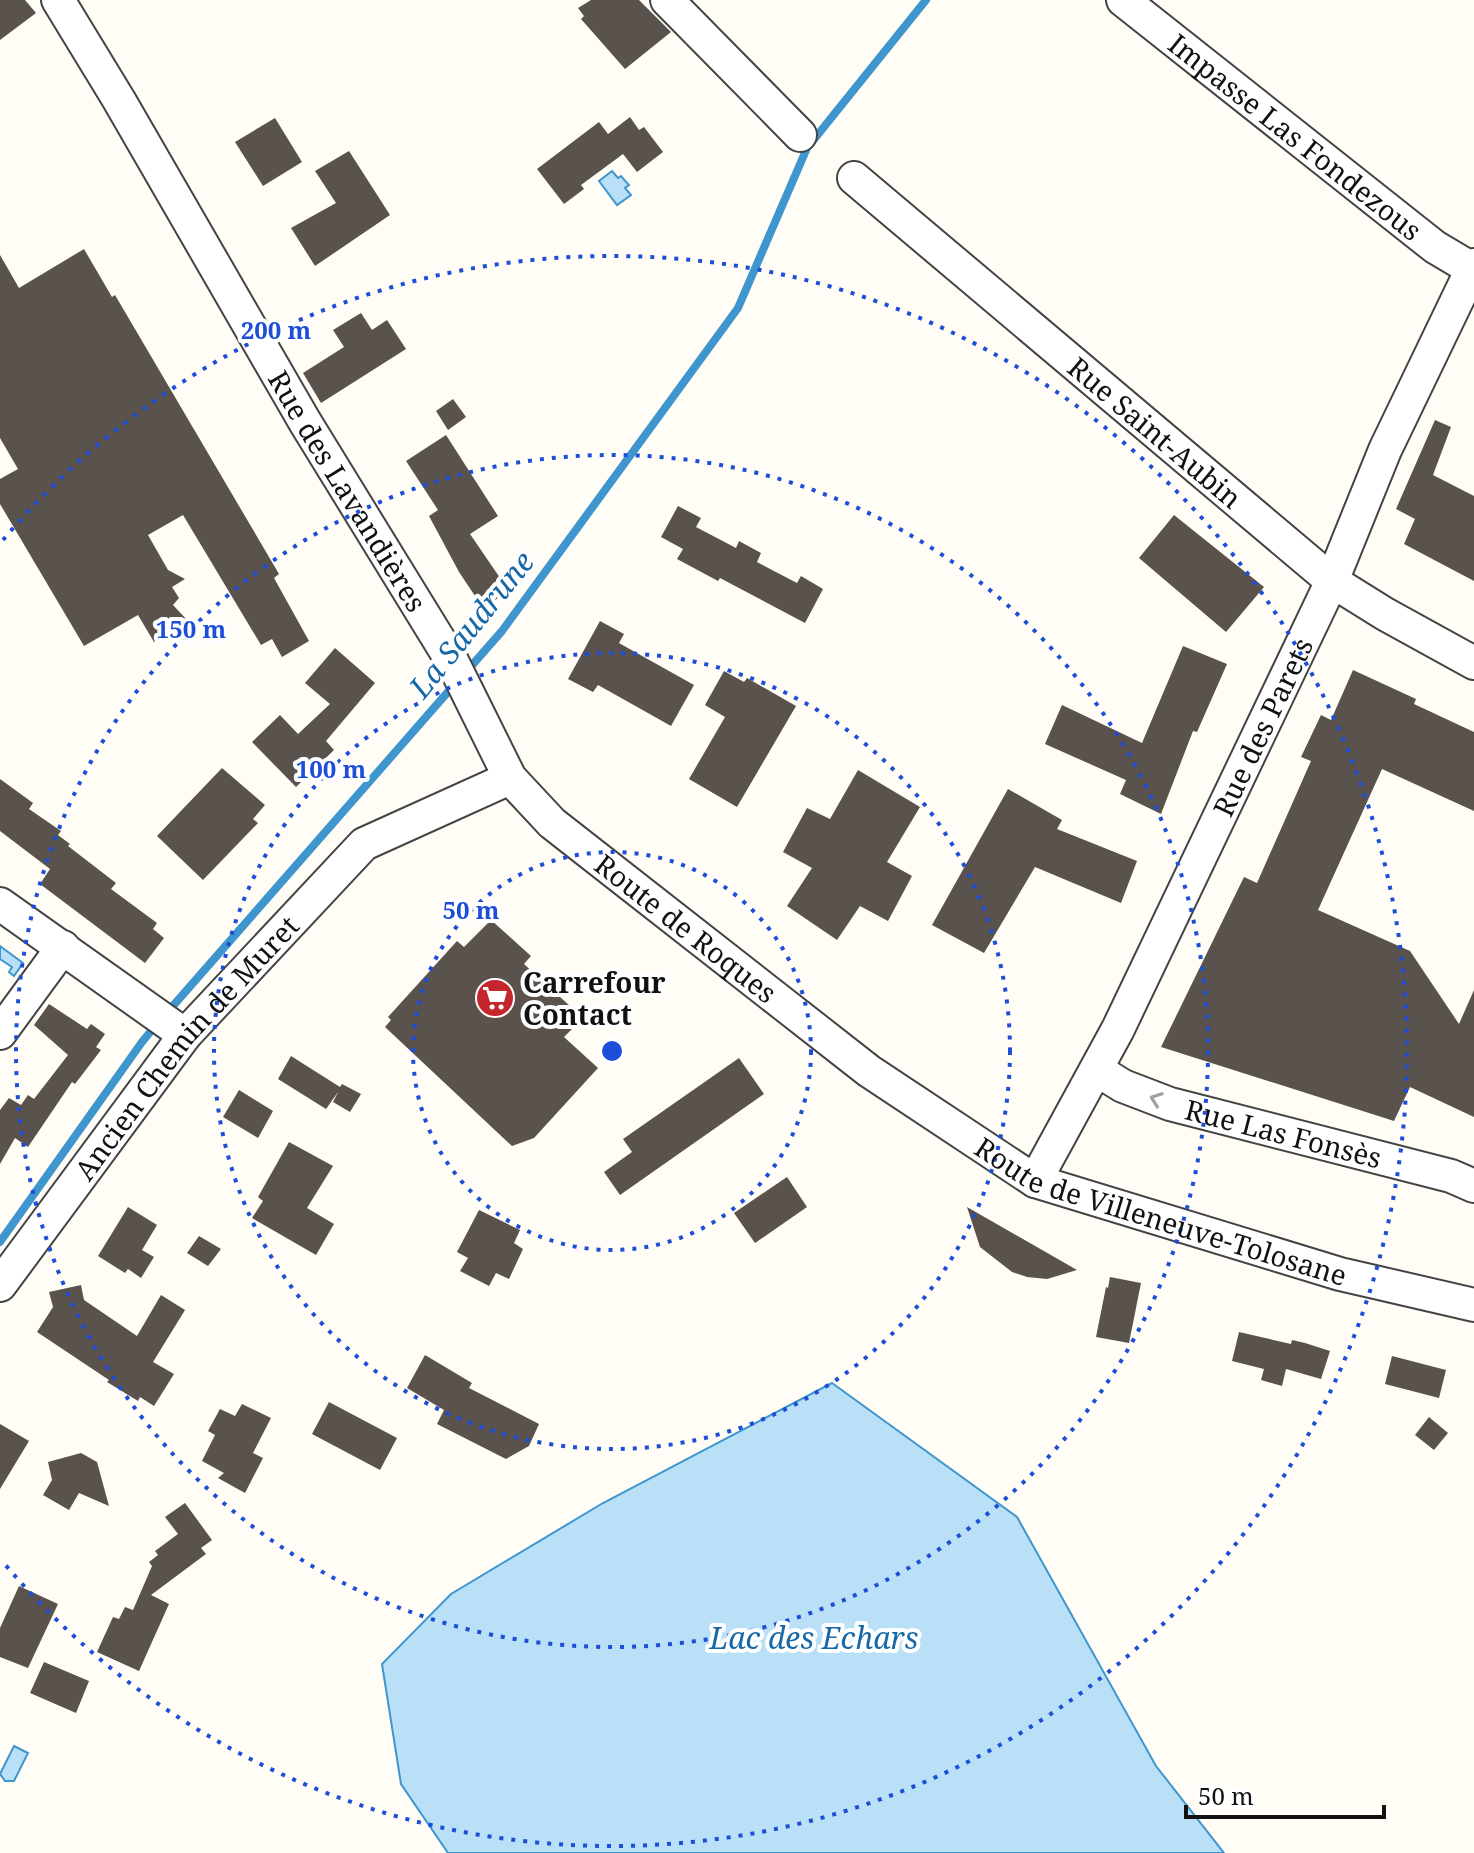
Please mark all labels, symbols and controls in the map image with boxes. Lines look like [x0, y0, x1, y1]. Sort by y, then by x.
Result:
street label: Impasse Las Fondezous [1161, 24, 1430, 249]
text: 200 m [241, 313, 312, 346]
street label: Rue Saint-Aubin [1060, 348, 1250, 516]
street label: Rue des Lavandières [260, 363, 436, 618]
water label: La Saudrune [399, 542, 543, 707]
text: 150 m [156, 612, 227, 645]
street label: Rue des Parets [1203, 631, 1321, 823]
text: 100 m [296, 752, 367, 785]
street label: Route de Roques [587, 845, 785, 1011]
text: 50 m [442, 893, 500, 926]
street label: Ancien Chemin de Muret [65, 907, 307, 1187]
place label: Carrefour Contact [523, 963, 666, 1033]
supermarket icon: Carrefour Contact [474, 977, 516, 1019]
centre of rings [598, 1037, 626, 1065]
street label: Rue Las Fonsès [1181, 1090, 1386, 1176]
one-way arrow [1150, 1093, 1164, 1109]
street label: Route de Villeneuve-Tolosane [968, 1128, 1352, 1294]
water label: Lac des Echars [709, 1617, 919, 1658]
scale bar [1186, 1769, 1384, 1819]
text: 50 m [1198, 1779, 1254, 1812]

